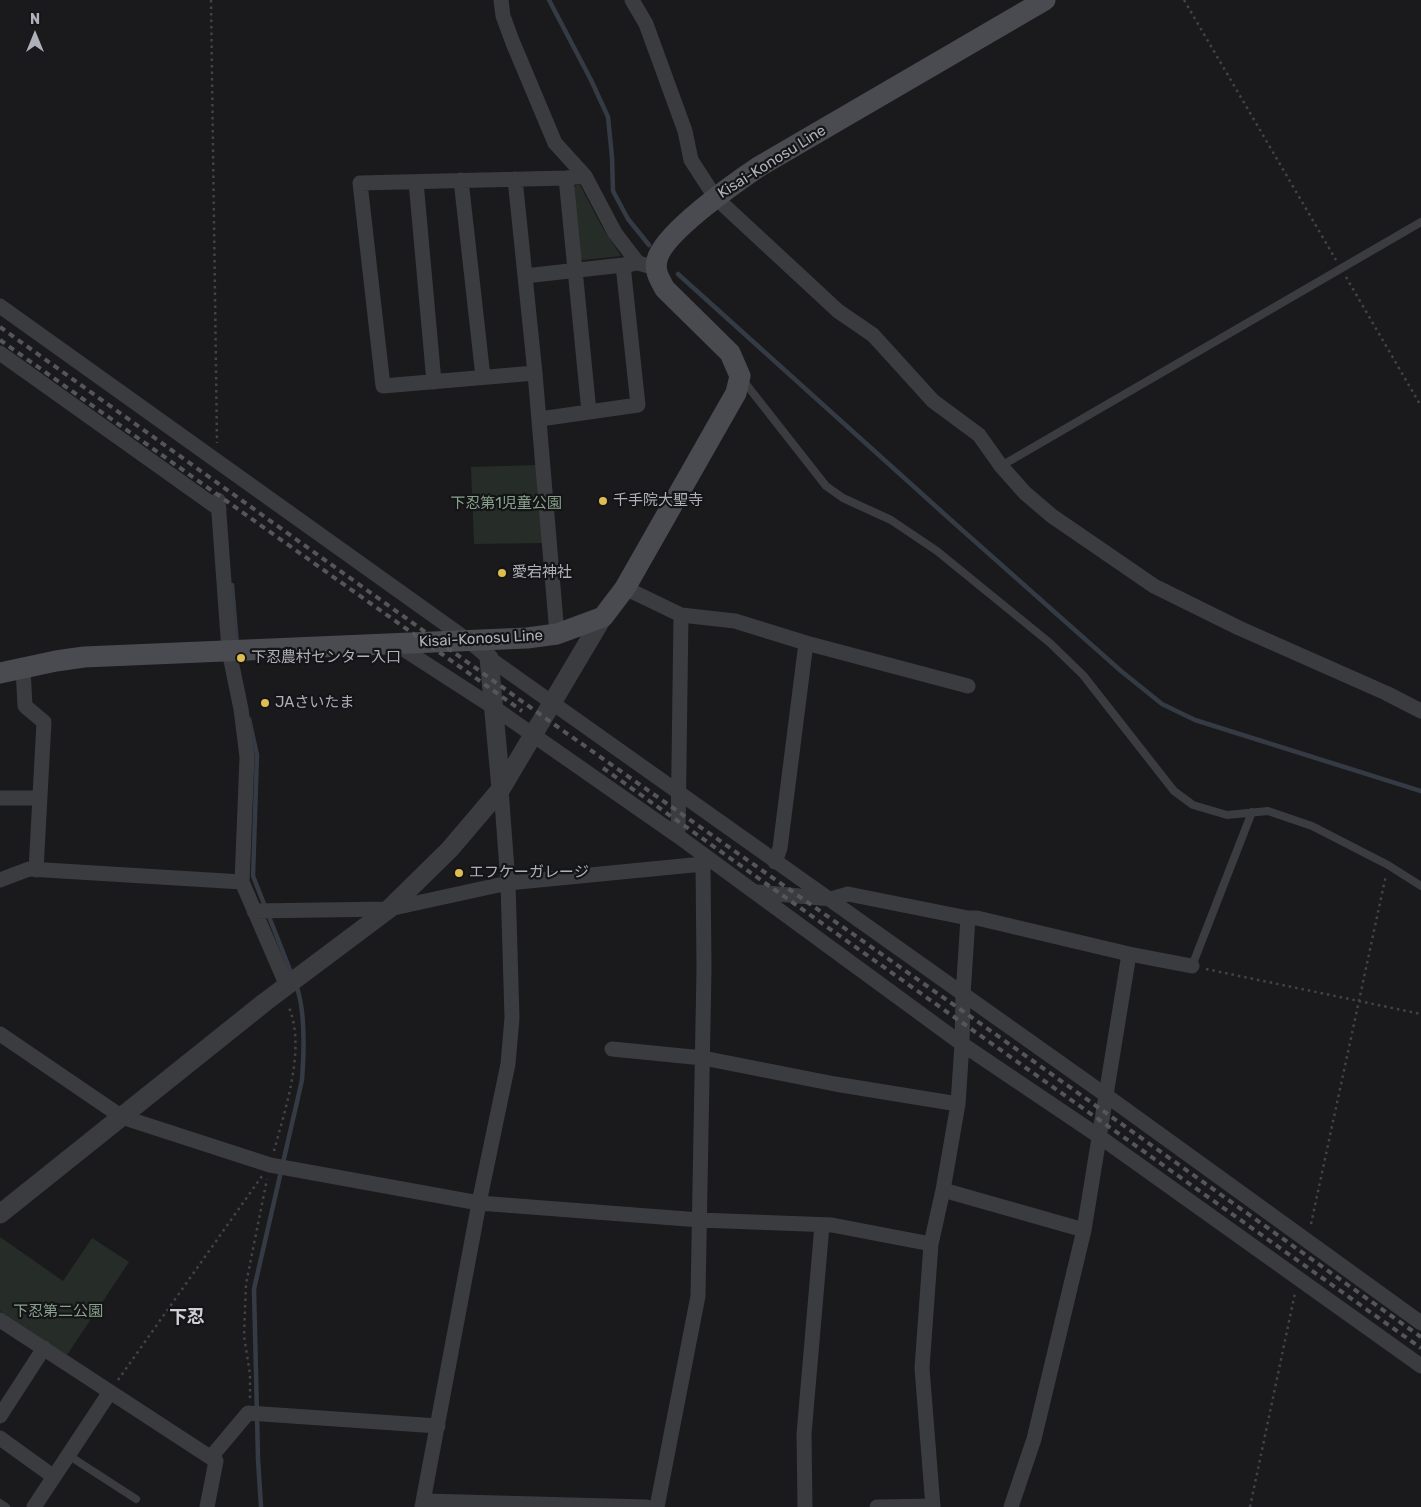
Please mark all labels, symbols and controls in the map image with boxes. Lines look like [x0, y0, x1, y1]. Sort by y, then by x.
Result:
north arrow [10, 10, 60, 60]
text: N [30, 11, 40, 28]
street label: Kisai-Konosu Line [715, 121, 829, 203]
place label: 千手院大聖寺 [613, 492, 703, 510]
park label: 下忍第1児童公園 [450, 495, 562, 513]
marker: 千手院大聖寺 [597, 495, 609, 507]
place label: 愛宕神社 [512, 564, 572, 582]
marker: 愛宕神社 [496, 567, 508, 579]
street label: Kisai-Konosu Line [419, 627, 543, 651]
place label: 下忍農村センター入口 [251, 649, 401, 667]
marker: 下忍農村センター入口 [235, 652, 247, 664]
place label: JAさいたま [275, 694, 354, 712]
marker: JAさいたま [259, 697, 271, 709]
place label: エフケーガレージ [469, 864, 589, 882]
marker: エフケーガレージ [453, 867, 465, 879]
park label: 下忍第二公園 [13, 1303, 103, 1321]
district label: 下忍 [169, 1307, 205, 1329]

